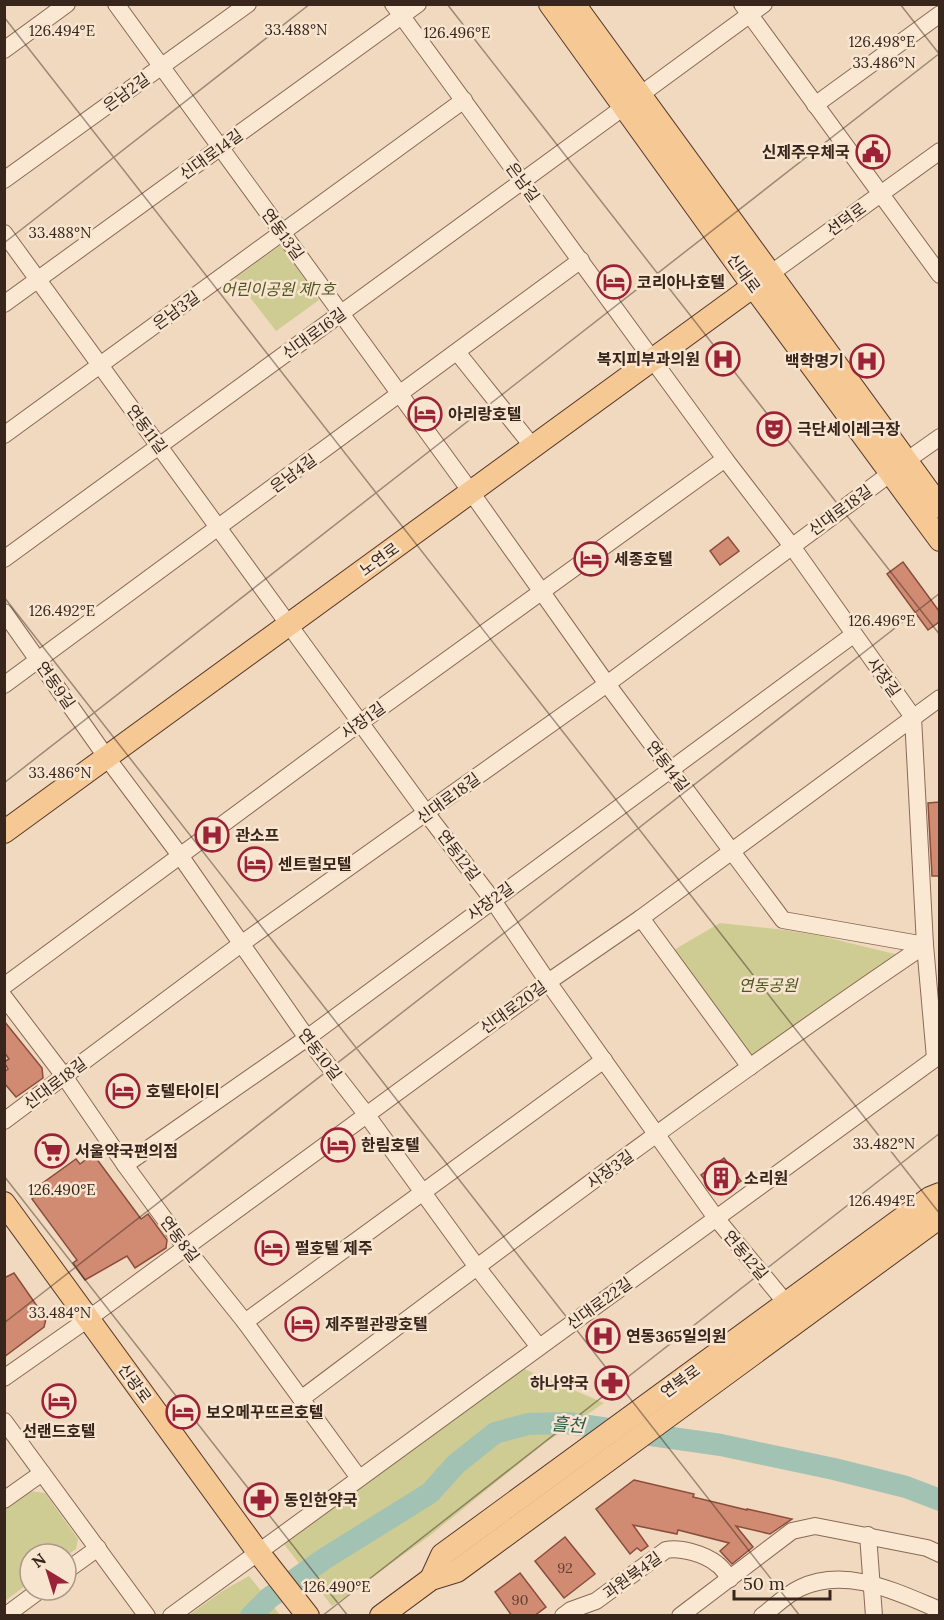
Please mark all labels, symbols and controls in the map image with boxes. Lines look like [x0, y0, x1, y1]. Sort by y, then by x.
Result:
text: 33.488°N [265, 20, 327, 39]
text: 126.494°E [29, 21, 95, 40]
text: 126.496°E [424, 23, 490, 42]
text: 126.498°E [849, 32, 915, 51]
text: 33.486°N [852, 53, 916, 72]
street label: 은남2길 [99, 68, 153, 116]
street label: 신대로14길 [175, 124, 247, 184]
public building icon: 신제주우체국 [855, 134, 891, 170]
place label: 신제주우체국 [762, 142, 850, 162]
street label: 은남길 [502, 158, 544, 206]
street label: 선덕로 [822, 198, 870, 240]
street label: 연동13길 [258, 204, 308, 264]
text: 33.488°N [29, 223, 91, 242]
street label: 신대로 [723, 249, 765, 297]
hotel icon: 코리아나호텔 [596, 264, 632, 300]
place label: 코리아나호텔 [637, 272, 725, 292]
park label: 어린이공원 제7호 [221, 279, 337, 299]
street label: 은남3길 [149, 286, 203, 334]
street label: 신대로16길 [278, 303, 350, 363]
hospital icon: 복지피부과의원 [705, 341, 741, 377]
hospital icon: 백학명기 [849, 343, 885, 379]
place label: 복지피부과의원 [597, 349, 700, 369]
place label: 백학명기 [785, 351, 844, 371]
hotel icon: 아리랑호텔 [407, 396, 443, 432]
street label: 연동11길 [123, 401, 171, 457]
place label: 아리랑호텔 [448, 404, 522, 424]
theatre icon: 극단세이레극장 [756, 411, 792, 447]
place label: 극단세이레극장 [797, 419, 900, 439]
street label: 은남4길 [266, 449, 320, 497]
street label: 신대로18길 [804, 480, 876, 540]
street label: 노연로 [355, 538, 403, 580]
hotel icon: 세종호텔 [573, 541, 609, 577]
place label: 세종호텔 [614, 549, 673, 569]
text: 126.492°E [29, 601, 95, 620]
text: 126.496°E [849, 611, 915, 630]
street label: 사장길 [863, 653, 905, 701]
street label: 연동9길 [32, 657, 80, 713]
street label: 사장1길 [337, 697, 389, 743]
street label: 연동14길 [642, 737, 694, 795]
text: 33.486°N [28, 763, 92, 782]
street label: 신대로18길 [412, 768, 484, 828]
hospital icon: 관소프 [194, 817, 230, 853]
place label: 관소프 [235, 825, 279, 845]
street label: 연동12길 [433, 826, 485, 884]
hotel icon: 센트럴모텔 [237, 846, 273, 882]
place label: 센트럴모텔 [278, 854, 352, 874]
street label: 사장2길 [463, 877, 517, 925]
park label: 연동공원 [739, 975, 799, 995]
street label: 신대로20길 [476, 976, 550, 1038]
street label: 연동10길 [294, 1024, 346, 1084]
street label: 신대로18길 [20, 1053, 90, 1113]
hotel icon: 호텔타이티 [105, 1073, 141, 1109]
place label: 호텔타이티 [146, 1081, 220, 1101]
hotel icon: 한림호텔 [320, 1127, 356, 1163]
supermarket icon: 서울약국편의점 [34, 1133, 70, 1169]
text: 33.482°N [853, 1134, 915, 1153]
place label: 한림호텔 [361, 1135, 420, 1155]
place label: 서울약국편의점 [75, 1141, 178, 1161]
street label: 사장3길 [583, 1145, 637, 1193]
building icon: 소리원 [703, 1160, 739, 1196]
place label: 소리원 [744, 1168, 788, 1188]
text: 126.490°E [28, 1180, 96, 1199]
text: 126.494°E [849, 1191, 915, 1210]
street label: 연동8길 [156, 1212, 204, 1266]
street label: 연동12길 [720, 1226, 772, 1284]
hotel icon: 펄호텔 제주 [254, 1230, 290, 1266]
place label: 펄호텔 제주 [295, 1238, 373, 1258]
street label: 신대로22길 [562, 1273, 636, 1333]
text: 33.484°N [29, 1303, 91, 1322]
hotel icon: 제주펄관광호텔 [284, 1306, 320, 1342]
place label: 제주펄관광호텔 [325, 1314, 428, 1334]
hospital icon: 연동365일의원 [585, 1318, 621, 1354]
place label: 연동365일의원 [626, 1326, 726, 1346]
street label: 신광로 [114, 1359, 156, 1407]
street label: 연북로 [656, 1360, 704, 1402]
pharmacy icon: 하나약국 [594, 1365, 630, 1401]
place label: 하나약국 [530, 1373, 589, 1393]
hotel icon: 선랜드호텔 [41, 1383, 77, 1419]
hotel icon: 보오메꾸뜨르호텔 [165, 1394, 201, 1430]
place label: 보오메꾸뜨르호텔 [206, 1402, 324, 1422]
water label: 흘천 [551, 1412, 588, 1437]
place label: 선랜드호텔 [22, 1421, 96, 1441]
pharmacy icon: 동인한약국 [243, 1482, 279, 1518]
place label: 동인한약국 [284, 1490, 358, 1510]
north arrow [18, 1542, 78, 1602]
street label: 과원북4길 [599, 1547, 665, 1603]
text: N [28, 1548, 50, 1572]
house number: 92 [557, 1559, 573, 1577]
scale bar [734, 1563, 830, 1601]
text: 50 m [743, 1572, 785, 1595]
text: 126.490°E [303, 1577, 371, 1596]
house number: 90 [512, 1591, 528, 1609]

